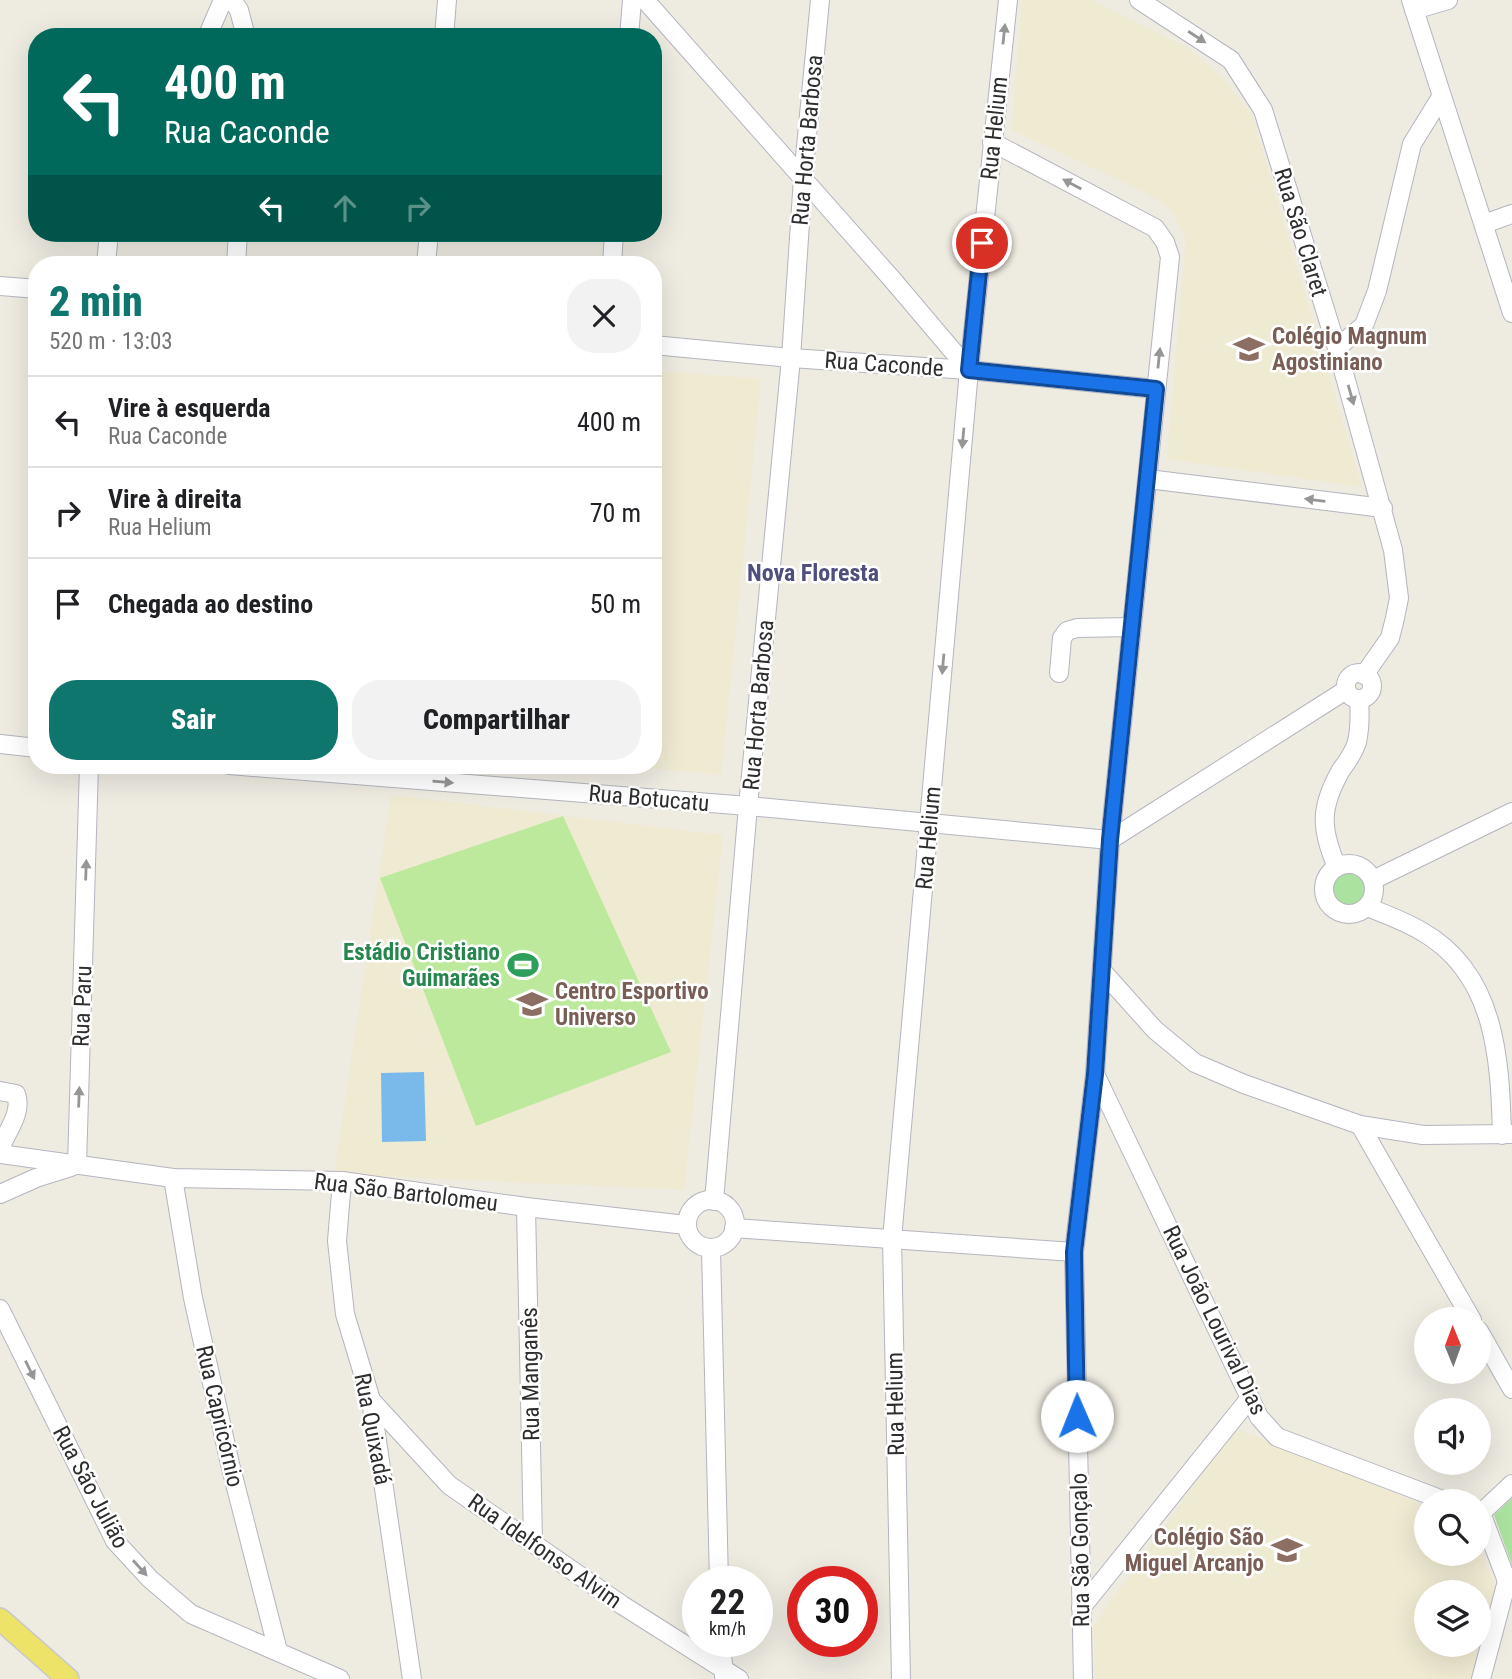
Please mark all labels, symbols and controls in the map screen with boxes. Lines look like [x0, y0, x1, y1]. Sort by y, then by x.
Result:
one-way arrow [999, 23, 1010, 45]
one-way arrow [1187, 30, 1206, 43]
text: 400 m [164, 54, 286, 111]
street label: Rua Horta Barbosa [787, 54, 828, 226]
icon: left [49, 56, 140, 147]
street label: Rua Helium [976, 75, 1013, 181]
text: Rua Caconde [164, 113, 330, 151]
street label: Rua São Claret [1268, 165, 1333, 300]
one-way arrow [1062, 179, 1082, 190]
icon: left [253, 189, 291, 227]
icon: ahead [326, 189, 364, 227]
icon: right [399, 189, 437, 227]
pin [952, 213, 1012, 273]
icon: arrive [963, 224, 1001, 262]
text: 2 min [49, 277, 143, 326]
button: close [567, 279, 641, 353]
place label: Colégio Magnum Agostiniano [1272, 323, 1427, 376]
text: 520 m · 13:03 [49, 328, 173, 355]
school or university icon: Colégio Magnum Agostiniano [1232, 332, 1266, 366]
one-way arrow [1154, 346, 1165, 368]
street label: Rua Caconde [824, 347, 944, 382]
one-way arrow [1346, 385, 1356, 406]
text: Vire à esquerda [108, 393, 271, 423]
icon: left [49, 403, 87, 441]
text: 400 m [577, 407, 641, 437]
text: Rua Caconde [108, 423, 227, 450]
one-way arrow [957, 427, 968, 449]
text: Vire à direita [108, 484, 242, 514]
icon: right [49, 494, 87, 532]
one-way arrow [1304, 494, 1326, 505]
text: 70 m [590, 498, 641, 528]
text: Rua Helium [108, 514, 212, 541]
district label: Nova Floresta [747, 559, 879, 587]
icon: arrive [49, 585, 87, 623]
text: Chegada ao destino [108, 589, 313, 619]
text: 50 m [590, 589, 641, 619]
street label: Rua Horta Barbosa [738, 619, 779, 791]
one-way arrow [937, 654, 948, 676]
button: Sair [49, 680, 338, 760]
button: Compartilhar [352, 680, 641, 760]
one-way arrow [432, 777, 454, 788]
street label: Rua Botucatu [587, 780, 711, 817]
street label: Rua Helium [911, 785, 946, 891]
one-way arrow [80, 859, 92, 881]
place label: Estádio Cristiano Guimarães [343, 939, 500, 992]
sports icon: Estádio Cristiano Guimarães [506, 948, 540, 982]
street label: Rua Paru [68, 965, 97, 1047]
place label: Centro Esportivo Universo [555, 978, 709, 1031]
school or university icon: Centro Esportivo Universo [515, 987, 549, 1021]
one-way arrow [74, 1086, 85, 1108]
street label: Rua São Bartolomeu [313, 1168, 499, 1217]
street label: Rua João Lourival Dias [1157, 1221, 1272, 1419]
street label: Rua Manganês [516, 1307, 545, 1441]
north arrow [1414, 1307, 1491, 1384]
map controls [1414, 1307, 1491, 1657]
street label: Rua Capricórnio [190, 1343, 249, 1490]
street label: Rua Helium [881, 1352, 910, 1456]
one-way arrow [25, 1360, 36, 1380]
street label: Rua Quixadá [348, 1371, 397, 1487]
position arrow [1040, 1379, 1114, 1453]
button: sound [1414, 1398, 1491, 1475]
street label: Rua São Julião [47, 1421, 134, 1553]
street label: Rua São Gonçalo [1066, 1473, 1095, 1627]
street label: Rua Idelfonso Alvim [463, 1488, 627, 1614]
button: search [1414, 1489, 1491, 1566]
place label: Colégio São Miguel Arcanjo [1125, 1524, 1264, 1577]
school or university icon: Colégio São Miguel Arcanjo [1270, 1533, 1304, 1567]
one-way arrow [131, 1559, 147, 1576]
speed limit sign: 30 [787, 1566, 878, 1657]
button: layers [1414, 1580, 1491, 1657]
text: 22 [710, 1582, 745, 1623]
text: km/h [709, 1618, 746, 1639]

